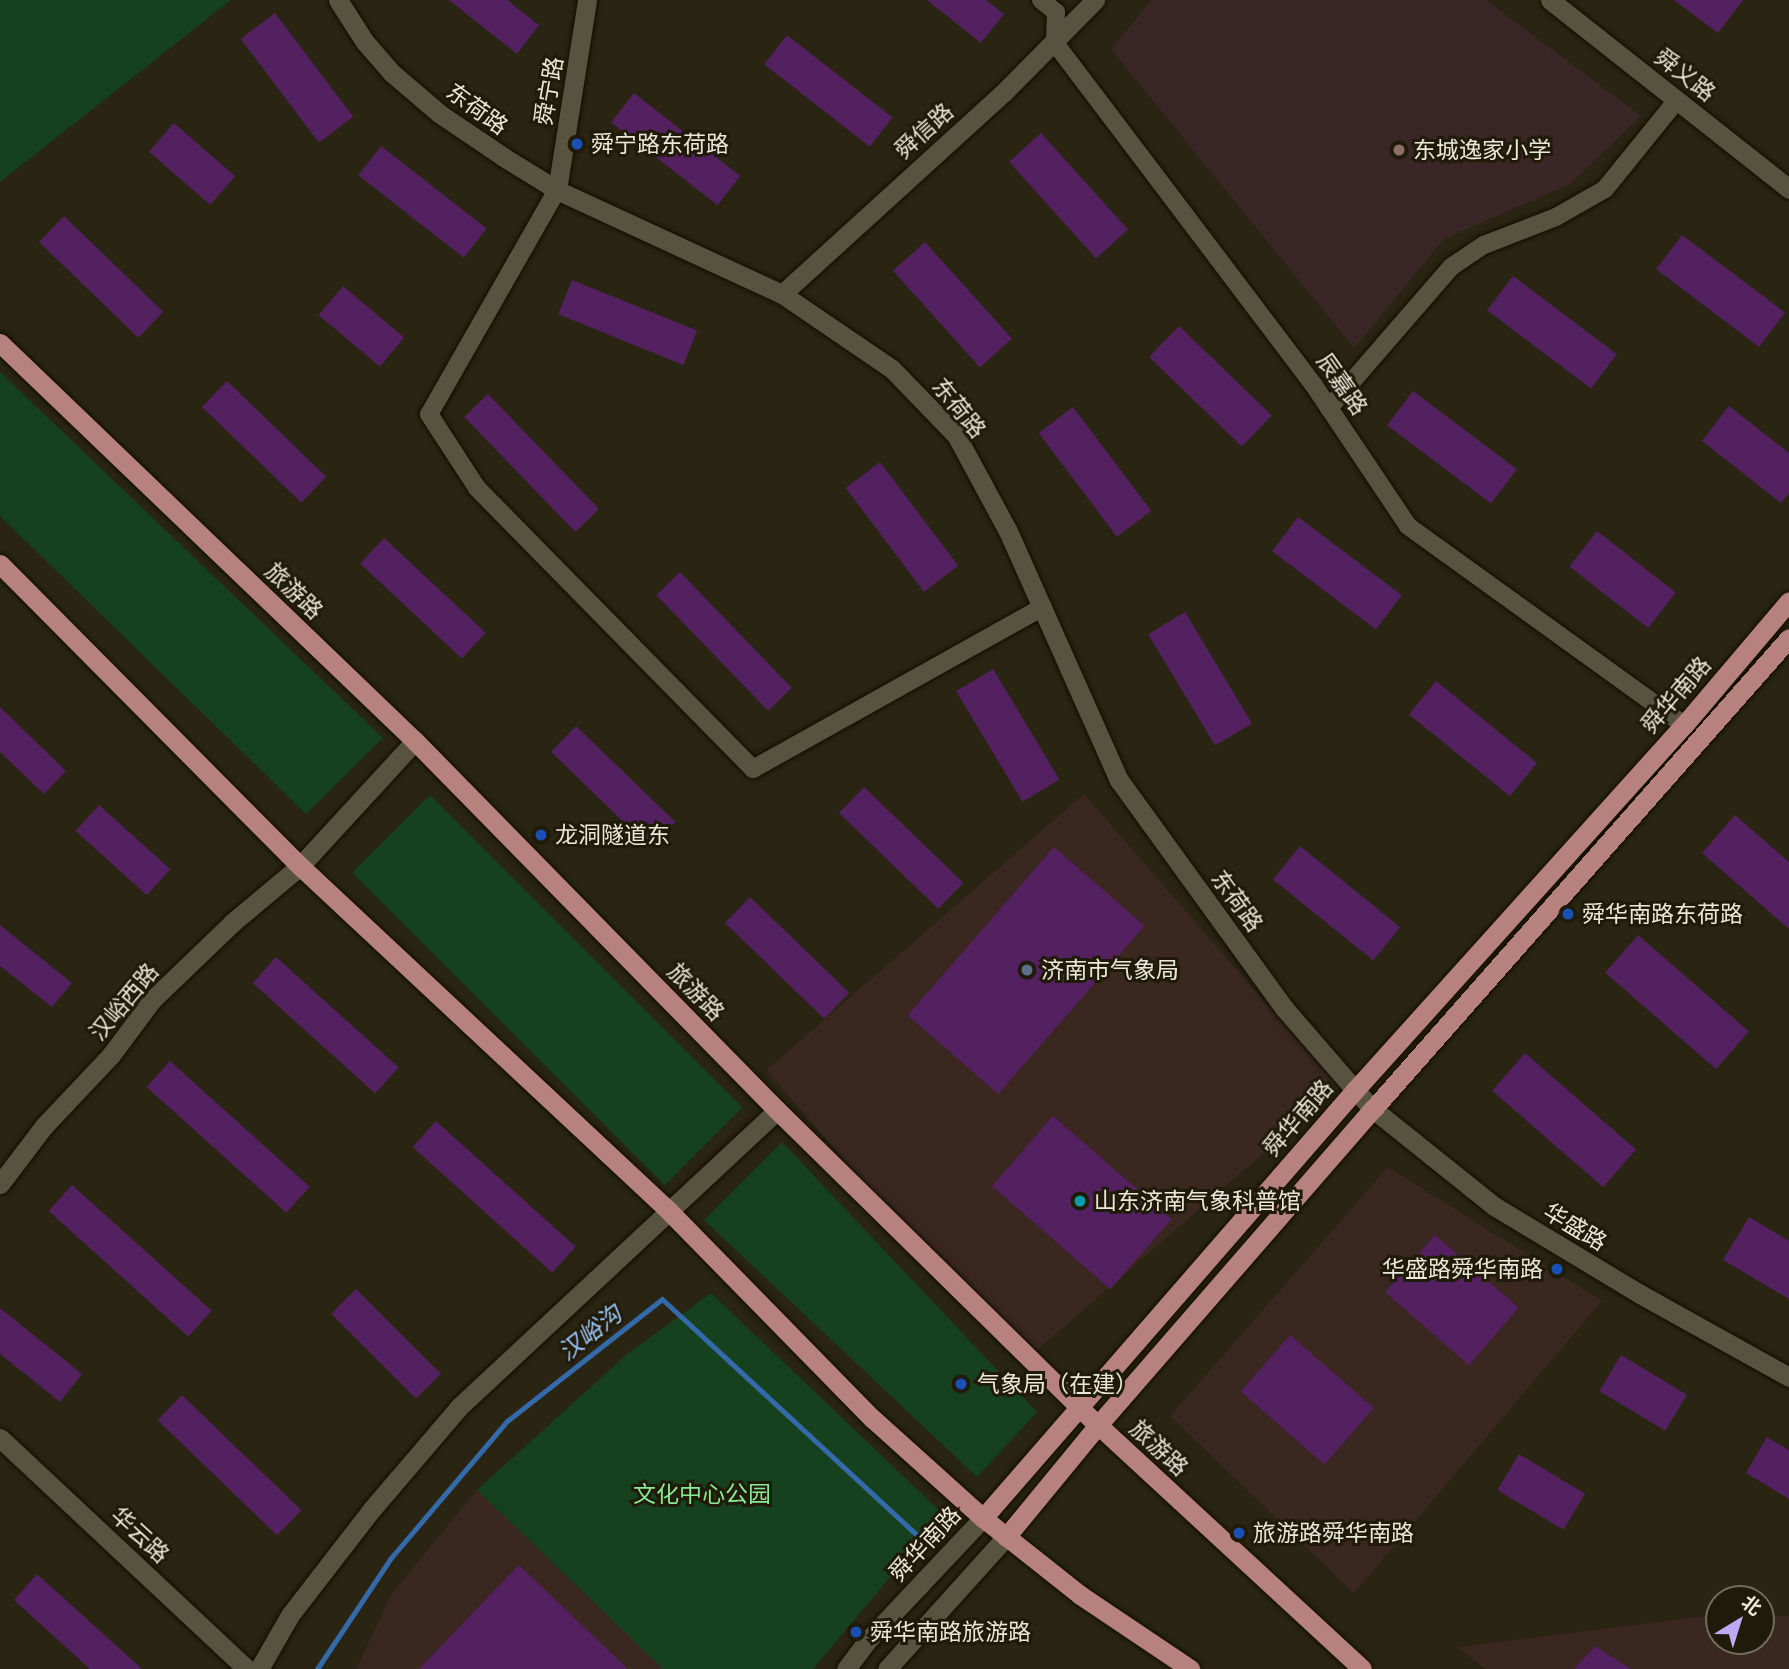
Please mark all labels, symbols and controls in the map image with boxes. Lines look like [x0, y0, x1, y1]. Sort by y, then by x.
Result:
street label: 舜义路 [1649, 43, 1721, 107]
street label: 舜宁路 [529, 55, 569, 127]
street label: 东荷路 [441, 78, 513, 140]
street label: 舜信路 [889, 98, 959, 164]
place label: 舜宁路东荷路 [591, 130, 729, 158]
marker: 舜宁路东荷路 [569, 136, 585, 152]
place label: 东城逸家小学 [1413, 136, 1551, 164]
marker: 东城逸家小学 [1391, 142, 1407, 158]
street label: 辰嘉路 [1311, 348, 1373, 420]
street label: 东荷路 [927, 373, 991, 443]
street label: 旅游路 [260, 557, 328, 625]
street label: 舜华南路 [1635, 651, 1717, 739]
place label: 龙洞隧道东 [555, 821, 670, 849]
marker: 龙洞隧道东 [533, 827, 549, 843]
street label: 东荷路 [1206, 865, 1268, 937]
place label: 舜华南路东荷路 [1582, 900, 1743, 928]
marker: 舜华南路东荷路 [1560, 906, 1576, 922]
place label: 济南市气象局 [1041, 956, 1179, 984]
street label: 汉峪西路 [84, 958, 164, 1046]
street label: 旅游路 [662, 958, 730, 1026]
marker: 济南市气象局 [1019, 962, 1035, 978]
street label: 舜华南路 [1257, 1074, 1339, 1162]
place label: 山东济南气象科普馆 [1094, 1187, 1301, 1215]
marker: 山东济南气象科普馆 [1072, 1193, 1088, 1209]
street label: 华盛路 [1538, 1197, 1612, 1257]
place label: 华盛路舜华南路 [1382, 1255, 1543, 1283]
marker: 华盛路舜华南路 [1549, 1261, 1565, 1277]
water label: 汉峪沟 [553, 1299, 627, 1367]
place label: 气象局（在建） [977, 1370, 1138, 1398]
marker: 气象局（在建） [951, 1374, 971, 1394]
street label: 旅游路 [1124, 1414, 1194, 1482]
park label: 文化中心公园 [633, 1480, 771, 1508]
street label: 华云路 [105, 1501, 175, 1569]
street label: 舜华南路 [884, 1501, 966, 1587]
place label: 旅游路舜华南路 [1253, 1519, 1414, 1547]
marker: 旅游路舜华南路 [1231, 1525, 1247, 1541]
north arrow [1705, 1585, 1775, 1655]
text: 北 [1737, 1591, 1766, 1620]
place label: 舜华南路旅游路 [870, 1618, 1031, 1646]
marker: 舜华南路旅游路 [848, 1624, 864, 1640]

